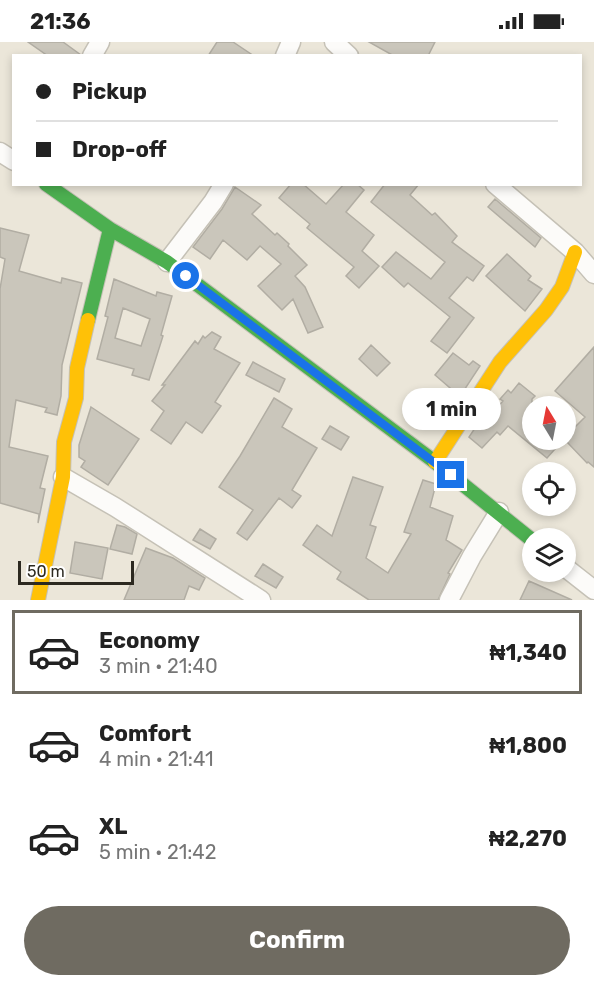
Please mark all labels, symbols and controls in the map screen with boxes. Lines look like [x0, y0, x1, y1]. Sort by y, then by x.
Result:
text: 21:36 [30, 8, 90, 35]
text: Pickup [72, 78, 147, 105]
text: Drop-off [72, 136, 167, 163]
route start [172, 262, 199, 289]
callout: 1 min [402, 388, 500, 430]
north arrow [522, 396, 576, 450]
map controls [522, 396, 576, 582]
text: 1 min [426, 397, 477, 421]
route end [437, 461, 464, 488]
button: locate [522, 462, 576, 516]
button: layers [522, 528, 576, 582]
scale bar [18, 558, 134, 586]
text: 50 m [27, 562, 65, 581]
icon: car [27, 625, 81, 679]
text: Economy [99, 627, 200, 654]
text: ₦1,340 [490, 639, 567, 666]
text: 3 min · 21:40 [99, 654, 218, 678]
icon: car [27, 718, 81, 772]
text: Comfort [99, 720, 191, 747]
text: ₦1,800 [489, 732, 567, 759]
text: 4 min · 21:41 [99, 747, 213, 771]
icon: car [27, 811, 81, 865]
text: XL [99, 813, 127, 840]
text: ₦2,270 [489, 825, 567, 852]
text: 5 min · 21:42 [99, 840, 217, 864]
button: Confirm [24, 906, 570, 975]

